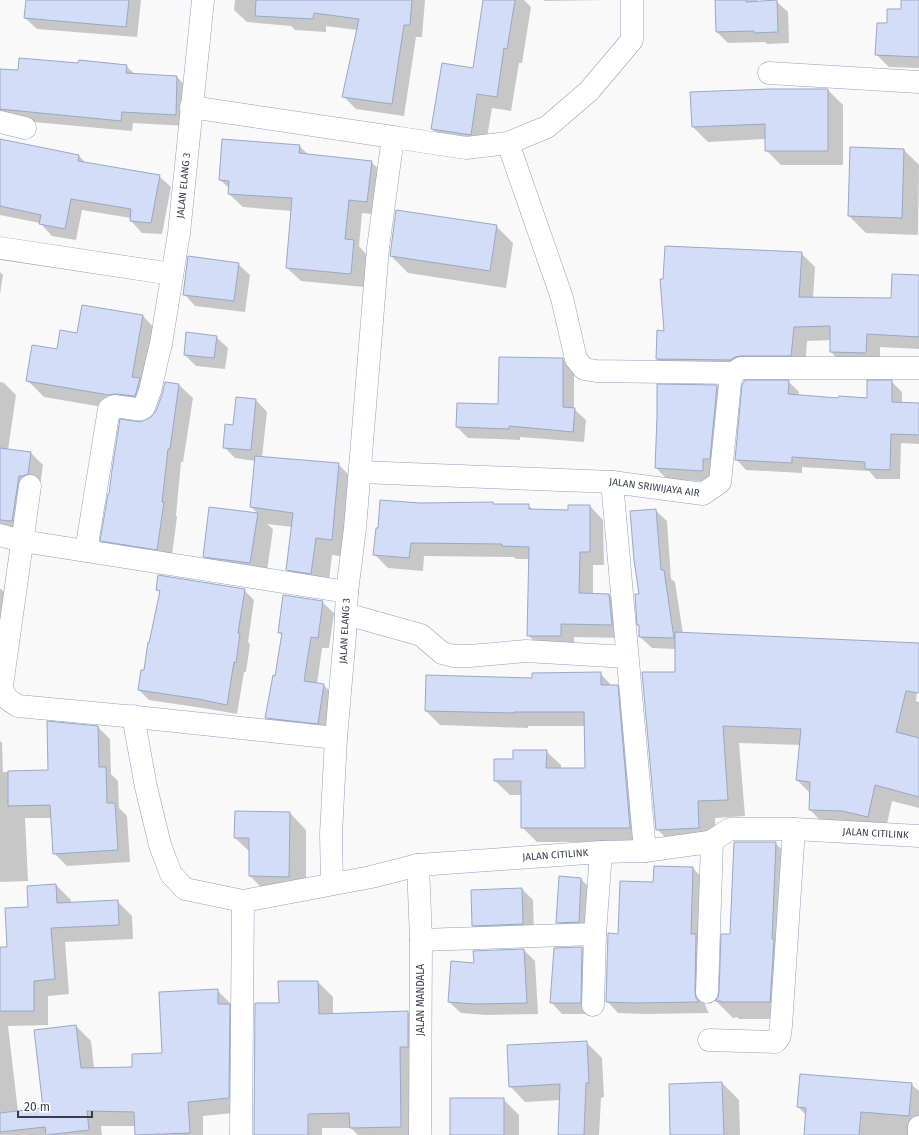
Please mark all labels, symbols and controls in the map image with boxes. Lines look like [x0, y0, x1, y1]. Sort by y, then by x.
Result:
street label: JALAN ELANG 3 [175, 152, 193, 219]
street label: JALAN SRIWIJAYA AIR [609, 476, 700, 500]
street label: JALAN ELANG 3 [337, 598, 353, 664]
street label: JALAN CITILINK [842, 826, 909, 841]
street label: JALAN CITILINK [522, 847, 589, 864]
street label: JALAN MANDALA [415, 964, 427, 1036]
scale bar [18, 1093, 92, 1119]
text: 20 m [24, 1100, 50, 1114]

